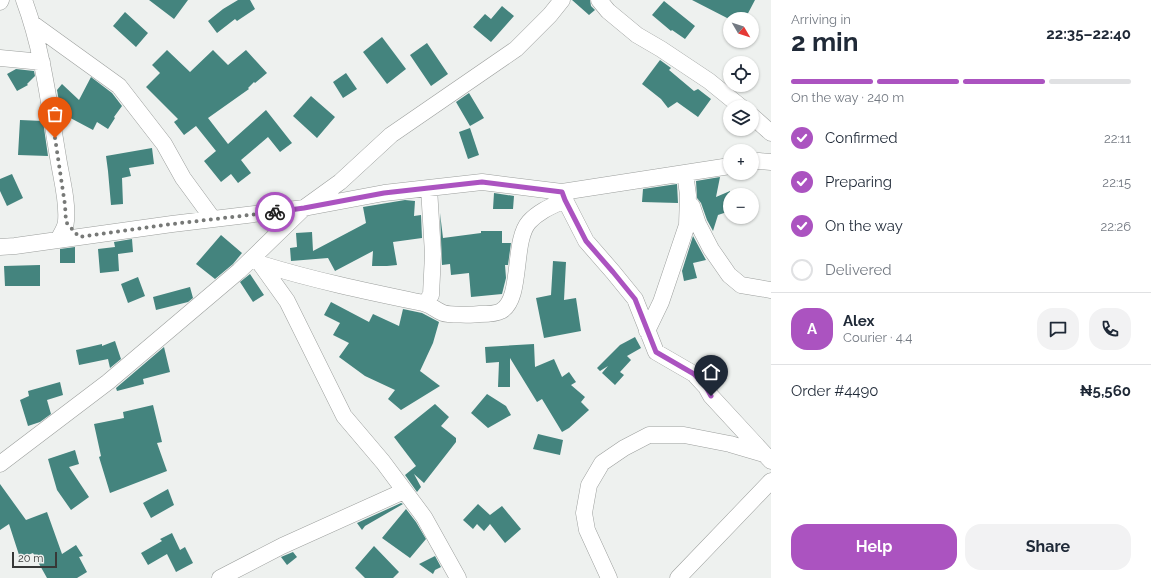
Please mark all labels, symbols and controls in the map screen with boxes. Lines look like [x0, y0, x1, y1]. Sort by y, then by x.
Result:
north arrow [723, 12, 759, 48]
map controls [723, 12, 759, 224]
text: Arriving in [791, 12, 851, 27]
text: 22:35–22:40 [1046, 25, 1131, 43]
text: 2 min [791, 27, 858, 57]
button: locate [723, 56, 759, 92]
text: On the way · 240 m [791, 90, 904, 105]
pin [38, 97, 72, 138]
button: layers [723, 100, 759, 136]
icon: bag [44, 103, 66, 125]
icon: check [791, 127, 813, 149]
text: Confirmed [825, 129, 898, 147]
text: 22:11 [1104, 131, 1131, 146]
button: + [723, 144, 759, 180]
icon: check [791, 171, 813, 193]
text: Preparing [825, 173, 892, 191]
text: 22:15 [1102, 175, 1131, 190]
button: − [723, 188, 759, 224]
courier [255, 192, 295, 232]
icon: bike [264, 201, 286, 223]
icon: check [791, 215, 813, 237]
text: On the way [825, 217, 903, 235]
text: 22:26 [1100, 219, 1131, 234]
text: Delivered [825, 261, 892, 279]
button: chat [1037, 308, 1079, 350]
button: phone [1089, 308, 1131, 350]
text: Alex [843, 312, 874, 330]
text: A [807, 320, 817, 338]
text: Courier · 4.4 [843, 330, 912, 345]
pin [694, 355, 728, 396]
icon: home [700, 361, 722, 383]
text: Order #4490 [791, 382, 879, 400]
text: ₦5,560 [1080, 382, 1131, 400]
button: Help [791, 524, 957, 570]
button: Share [965, 524, 1131, 570]
scale bar [12, 550, 57, 569]
text: 20 m [18, 552, 43, 565]

